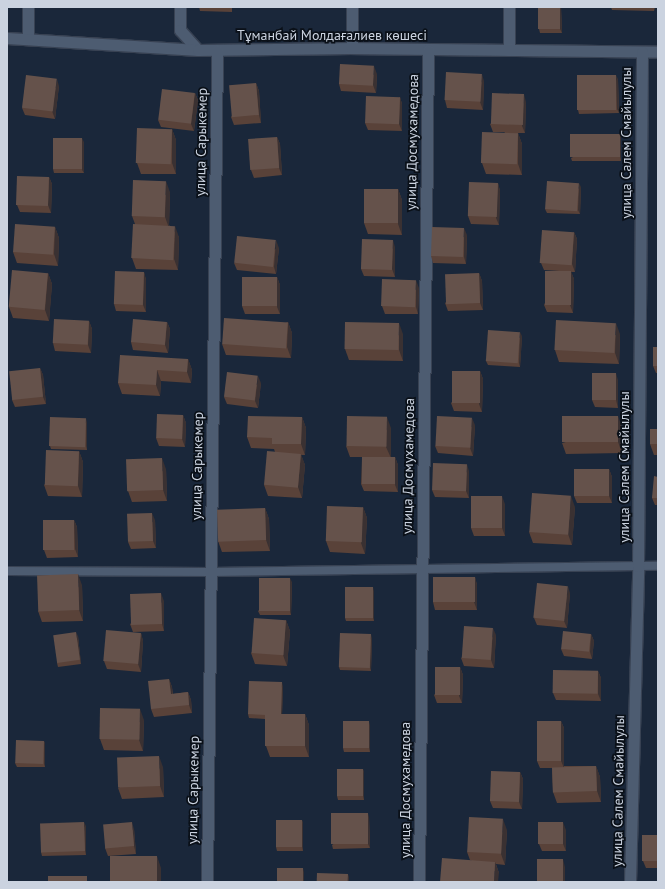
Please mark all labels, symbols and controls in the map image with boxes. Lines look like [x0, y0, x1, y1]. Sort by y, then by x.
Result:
street label: Тұманбай Молдағалиев көшесі [237, 27, 427, 43]
street label: улица Салем Смайылулы [618, 67, 634, 219]
street label: улица Досмухамедова [402, 74, 422, 210]
street label: улица Сарыкемер [192, 88, 210, 196]
street label: улица Салем Смайылулы [616, 391, 632, 543]
street label: улица Досмухамедова [398, 398, 418, 534]
street label: улица Сарыкемер [188, 412, 206, 520]
street label: улица Салем Смайылулы [608, 715, 628, 867]
street label: улица Досмухамедова [397, 722, 413, 858]
street label: улица Сарыкемер [184, 736, 202, 844]

